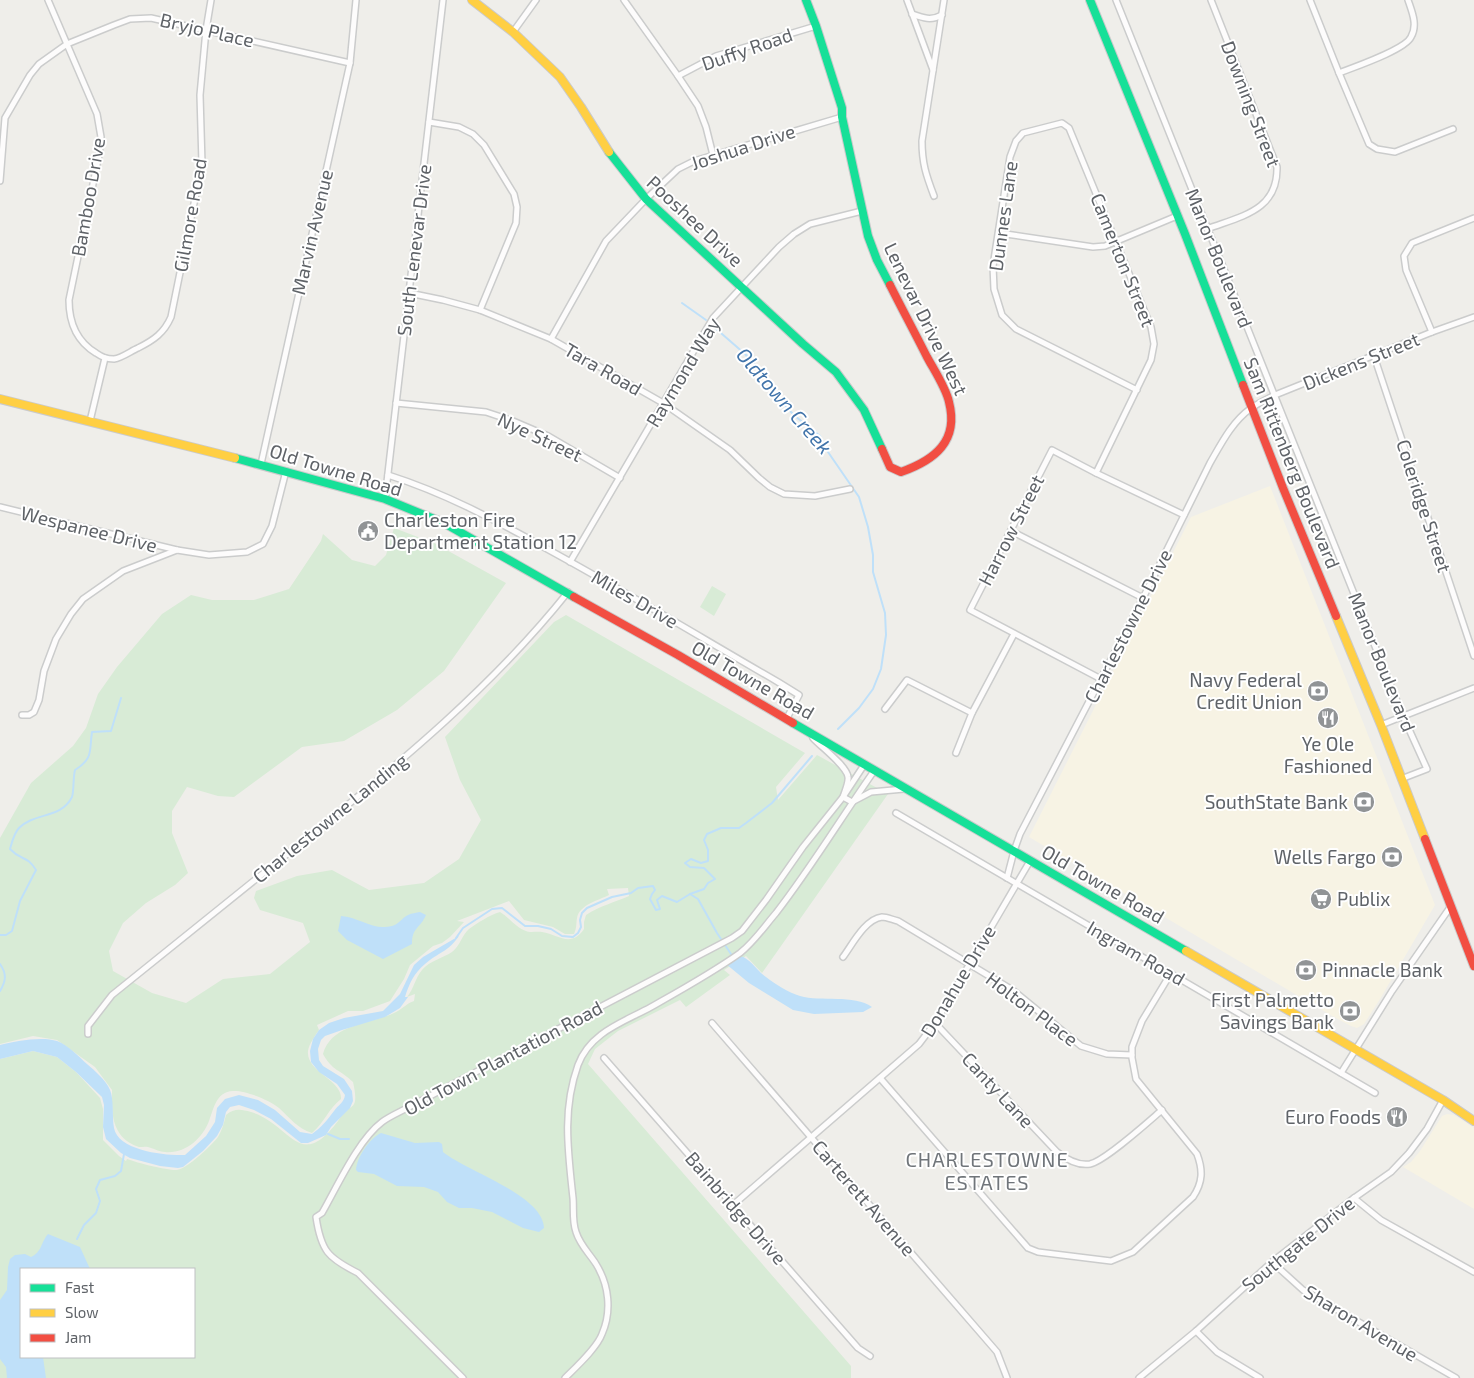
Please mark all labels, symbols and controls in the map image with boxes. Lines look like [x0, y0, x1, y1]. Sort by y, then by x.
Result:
street label: Bryjo Place [158, 8, 256, 51]
street label: Duffy Road [698, 22, 795, 75]
street label: Downing Street [1217, 37, 1286, 170]
street label: Joshua Drive [688, 119, 798, 174]
street label: Bamboo Drive [66, 136, 109, 258]
street label: Gilmore Road [168, 156, 211, 274]
street label: Dunnes Lane [983, 159, 1022, 273]
street label: South Lenevar Drive [392, 163, 435, 337]
street label: Marvin Avenue [286, 167, 337, 297]
street label: Pooshee Drive [642, 170, 748, 271]
street label: Manor Boulevard [1181, 185, 1258, 331]
street label: Camerton Street [1086, 190, 1161, 330]
street label: Lenevar Drive West [880, 239, 973, 399]
street label: Raymond Way [641, 313, 724, 431]
street label: Dickens Street [1299, 327, 1423, 394]
street label: Tara Road [560, 337, 646, 400]
water label: Oldtown Creek [732, 342, 838, 459]
street label: Sam Rittenberg Boulevard [1240, 354, 1345, 572]
street label: Nye Street [494, 407, 586, 466]
street label: Coleridge Street [1392, 436, 1457, 575]
street label: Old Towne Road [267, 438, 405, 501]
street label: Harrow Street [973, 471, 1048, 589]
street label: Wespanee Drive [19, 500, 160, 557]
place label: Charleston Fire Department Station 12 [384, 508, 577, 553]
public building icon: Charleston Fire Department Station 12 [356, 519, 380, 543]
street label: Charlestowne Drive [1079, 545, 1176, 707]
street label: Miles Drive [588, 565, 683, 633]
street label: Manor Boulevard [1344, 589, 1421, 735]
street label: Old Towne Road [688, 635, 819, 724]
place label: Navy Federal Credit Union [1189, 668, 1302, 713]
bank icon: Navy Federal Credit Union [1306, 679, 1330, 703]
restaurant icon: Ye Ole Fashioned [1316, 706, 1340, 730]
place label: Ye Ole Fashioned [1284, 732, 1372, 777]
street label: Charlestowne Landing [247, 748, 412, 887]
place label: SouthState Bank [1205, 790, 1348, 813]
bank icon: SouthState Bank [1352, 790, 1376, 814]
street label: Old Towne Road [1038, 839, 1169, 928]
place label: Wells Fargo [1274, 845, 1376, 868]
bank icon: Wells Fargo [1380, 845, 1404, 869]
supermarket icon: Publix [1309, 887, 1333, 911]
place label: Publix [1337, 887, 1390, 910]
street label: Ingram Road [1083, 915, 1189, 990]
street label: Donahue Drive [915, 921, 1000, 1041]
bank icon: Pinnacle Bank [1294, 958, 1318, 982]
place label: Pinnacle Bank [1322, 958, 1443, 981]
street label: Holton Place [982, 967, 1083, 1051]
place label: First Palmetto Savings Bank [1211, 988, 1334, 1033]
street label: Old Town Plantation Road [400, 995, 606, 1120]
bank icon: First Palmetto Savings Bank [1338, 999, 1362, 1023]
street label: Canty Lane [958, 1047, 1039, 1132]
place label: Euro Foods [1285, 1105, 1381, 1128]
restaurant icon: Euro Foods [1385, 1105, 1409, 1129]
street label: Carterett Avenue [808, 1135, 921, 1260]
street label: Bainbridge Drive [681, 1147, 792, 1269]
district label: CHARLESTOWNE ESTATES [905, 1147, 1069, 1194]
street label: Southgate Drive [1237, 1191, 1359, 1296]
legend [20, 1268, 195, 1358]
text: Fast [65, 1278, 95, 1296]
street label: Sharon Avenue [1300, 1280, 1422, 1366]
text: Slow [65, 1303, 99, 1321]
text: Jam [65, 1328, 91, 1346]

